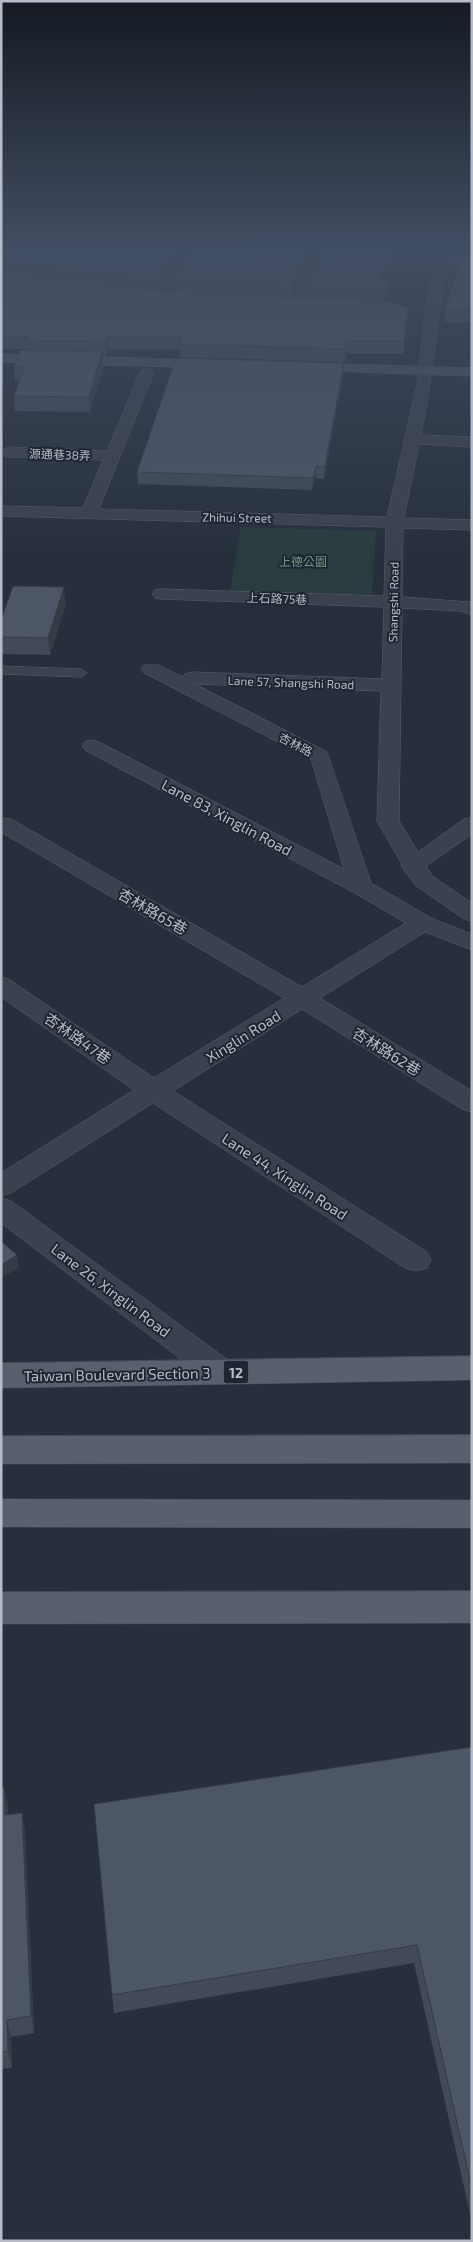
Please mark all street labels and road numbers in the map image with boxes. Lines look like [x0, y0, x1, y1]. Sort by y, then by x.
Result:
street label: 源通巷38弄 [29, 446, 91, 462]
street label: Zhihui Street [202, 509, 272, 525]
street label: Shangshi Road [385, 562, 401, 642]
street label: 上石路75巷 [246, 590, 308, 606]
street label: Lane 57, Shangshi Road [227, 673, 355, 691]
street label: 杏林路 [277, 730, 315, 758]
street label: Lane 83, Xinglin Road [159, 775, 295, 859]
street label: 杏林路65巷 [115, 884, 191, 938]
street label: Xinglin Road [202, 1006, 284, 1066]
street label: 杏林路47巷 [41, 1009, 115, 1067]
street label: 杏林路62巷 [350, 1023, 424, 1079]
street label: Lane 44, Xinglin Road [219, 1129, 351, 1223]
street label: Lane 26, Xinglin Road [48, 1239, 174, 1341]
road number: 12 [224, 1360, 248, 1384]
street label: Taiwan Boulevard Section 3 [23, 1363, 211, 1385]

